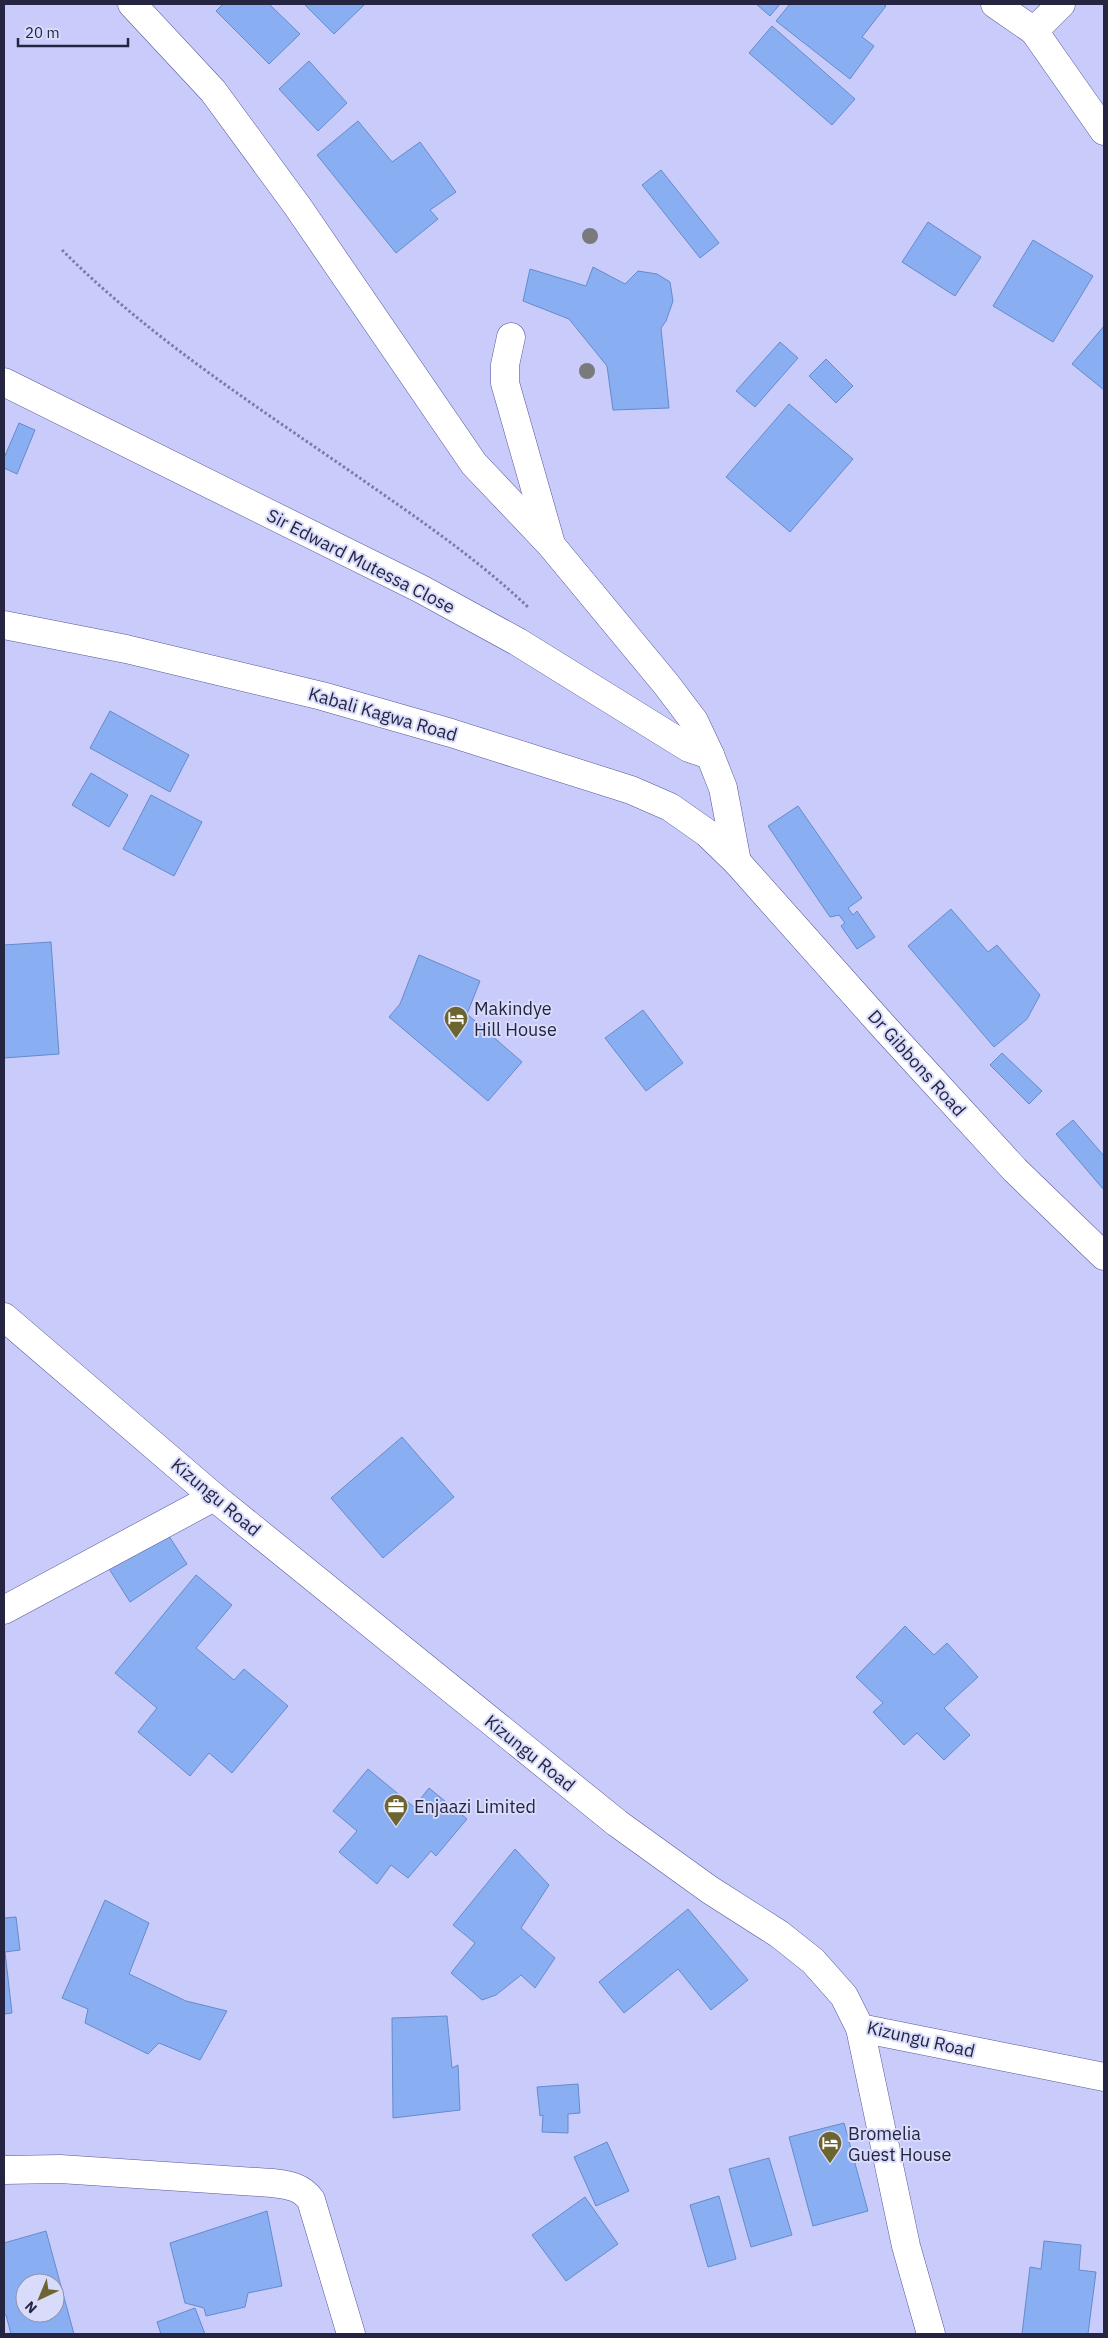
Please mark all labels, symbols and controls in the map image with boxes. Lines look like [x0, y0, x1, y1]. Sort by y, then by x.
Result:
scale bar [18, 15, 128, 47]
text: 20 m [25, 23, 60, 42]
street label: Sir Edward Mutessa Close [263, 504, 459, 619]
street label: Kabali Kagwa Road [306, 682, 460, 746]
place label: Makindye Hill House [474, 997, 557, 1041]
hotel icon: Makindye Hill House [443, 1005, 469, 1039]
street label: Dr Gibbons Road [863, 1005, 971, 1121]
street label: Kizungu Road [166, 1453, 266, 1541]
street label: Kizungu Road [480, 1709, 580, 1797]
office icon: Enjaazi Limited [383, 1793, 409, 1827]
place label: Enjaazi Limited [414, 1795, 536, 1818]
street label: Kizungu Road [865, 2015, 977, 2063]
place label: Bromelia Guest House [848, 2122, 952, 2166]
hotel icon: Bromelia Guest House [817, 2130, 843, 2164]
north arrow [15, 2273, 65, 2323]
text: N [21, 2297, 41, 2317]

